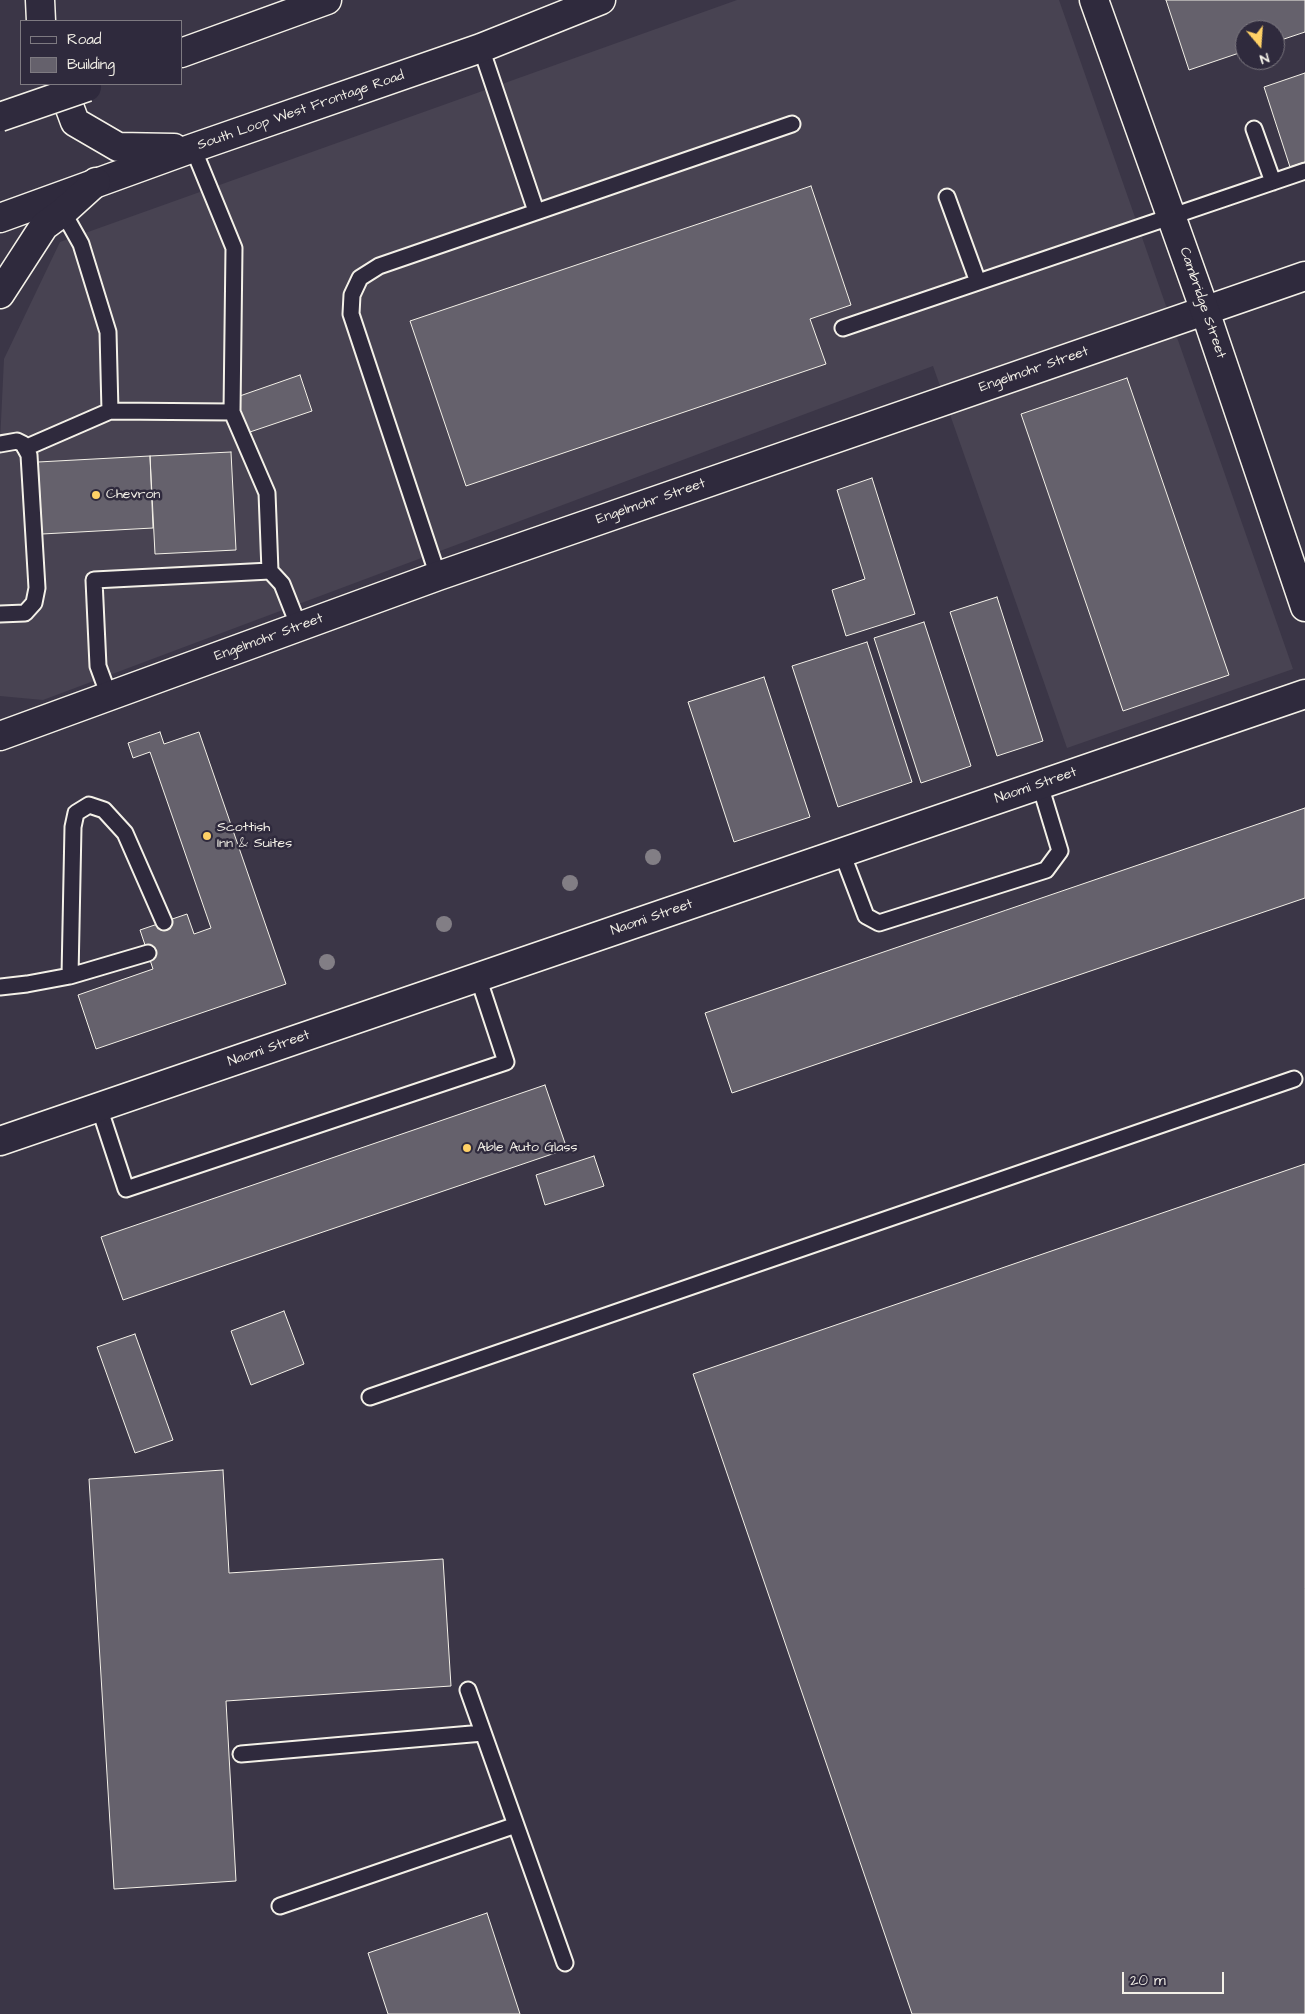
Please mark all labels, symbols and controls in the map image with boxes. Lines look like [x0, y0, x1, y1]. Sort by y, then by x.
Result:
legend [20, 20, 182, 85]
north arrow [1235, 20, 1285, 70]
text: Road [67, 29, 101, 50]
text: N [1257, 47, 1272, 69]
text: Building [67, 54, 115, 75]
street label: South Loop West Frontage Road [195, 68, 407, 154]
street label: Cambridge Street [1175, 245, 1229, 361]
street label: Engelmohr Street [977, 343, 1091, 397]
street label: Engelmohr Street [594, 475, 708, 529]
place label: Chevron [106, 487, 160, 503]
marker: Chevron [90, 489, 102, 501]
street label: Engelmohr Street [212, 611, 326, 665]
street label: Naomi Street [993, 764, 1079, 808]
place label: Scottish Inn & Suites [217, 820, 292, 852]
marker: Scottish Inn & Suites [201, 830, 213, 842]
street label: Naomi Street [609, 896, 695, 940]
street label: Naomi Street [226, 1027, 312, 1071]
place label: Able Auto Glass [477, 1140, 578, 1156]
marker: Able Auto Glass [461, 1142, 473, 1154]
scale bar [1125, 1962, 1228, 1994]
text: 20 m [1130, 1970, 1166, 1991]

